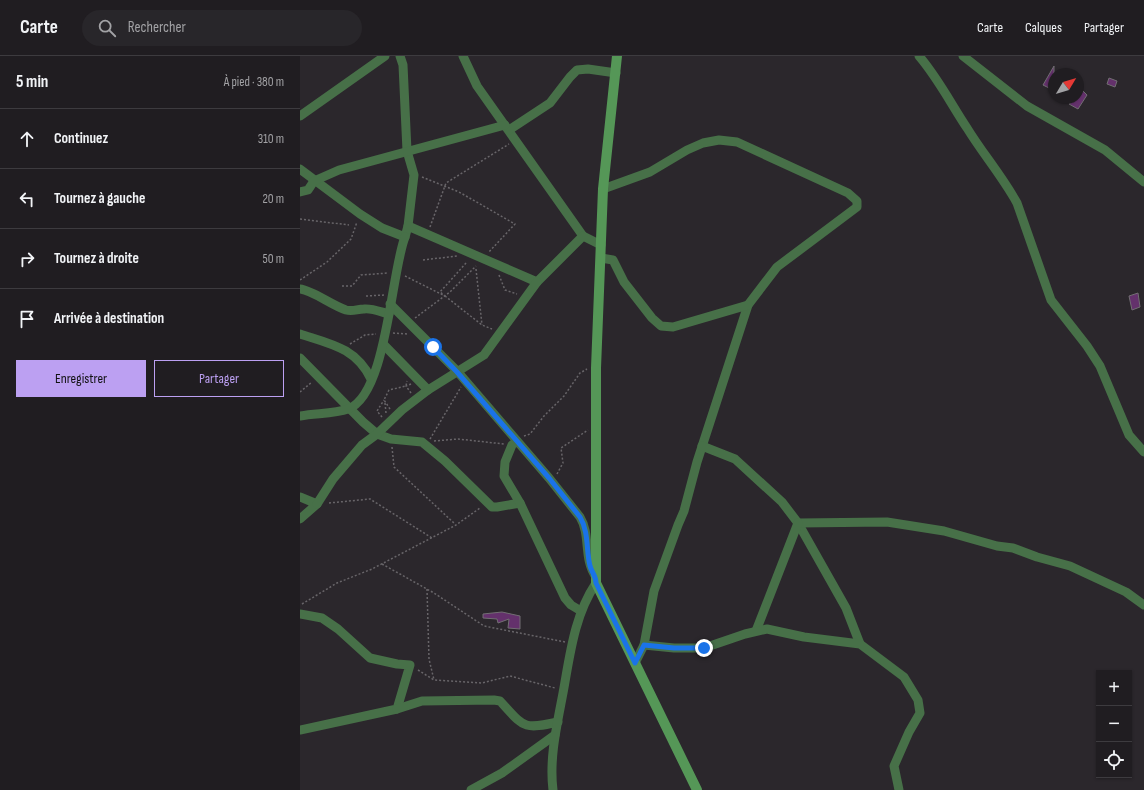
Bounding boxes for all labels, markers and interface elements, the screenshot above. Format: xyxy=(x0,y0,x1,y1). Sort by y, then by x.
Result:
search box xyxy=(82,10,362,46)
text: Carte xyxy=(20,16,58,39)
icon: search xyxy=(96,17,118,39)
text: Rechercher xyxy=(128,18,186,37)
text: Carte xyxy=(977,19,1003,36)
text: Calques xyxy=(1025,19,1062,36)
text: Partager xyxy=(1084,19,1124,36)
north arrow xyxy=(1048,68,1084,104)
text: 5 min xyxy=(16,72,48,92)
text: À pied · 380 m xyxy=(224,74,284,90)
icon: ahead xyxy=(16,128,38,150)
text: Continuez xyxy=(54,129,108,148)
text: 310 m xyxy=(258,131,284,147)
icon: left xyxy=(16,188,38,210)
text: Tournez à gauche xyxy=(54,189,145,208)
text: 20 m xyxy=(262,191,284,207)
icon: right xyxy=(16,248,38,270)
text: Tournez à droite xyxy=(54,249,139,268)
text: 50 m xyxy=(263,251,284,267)
icon: arrive xyxy=(16,308,38,330)
text: Arrivée à destination xyxy=(54,309,164,328)
route start xyxy=(424,338,442,356)
button: Enregistrer xyxy=(16,360,146,397)
button: Partager xyxy=(154,360,284,397)
route end xyxy=(695,639,713,657)
map controls xyxy=(1096,670,1132,778)
button: + xyxy=(1096,670,1132,706)
button: − xyxy=(1096,706,1132,742)
button: locate xyxy=(1096,742,1132,778)

